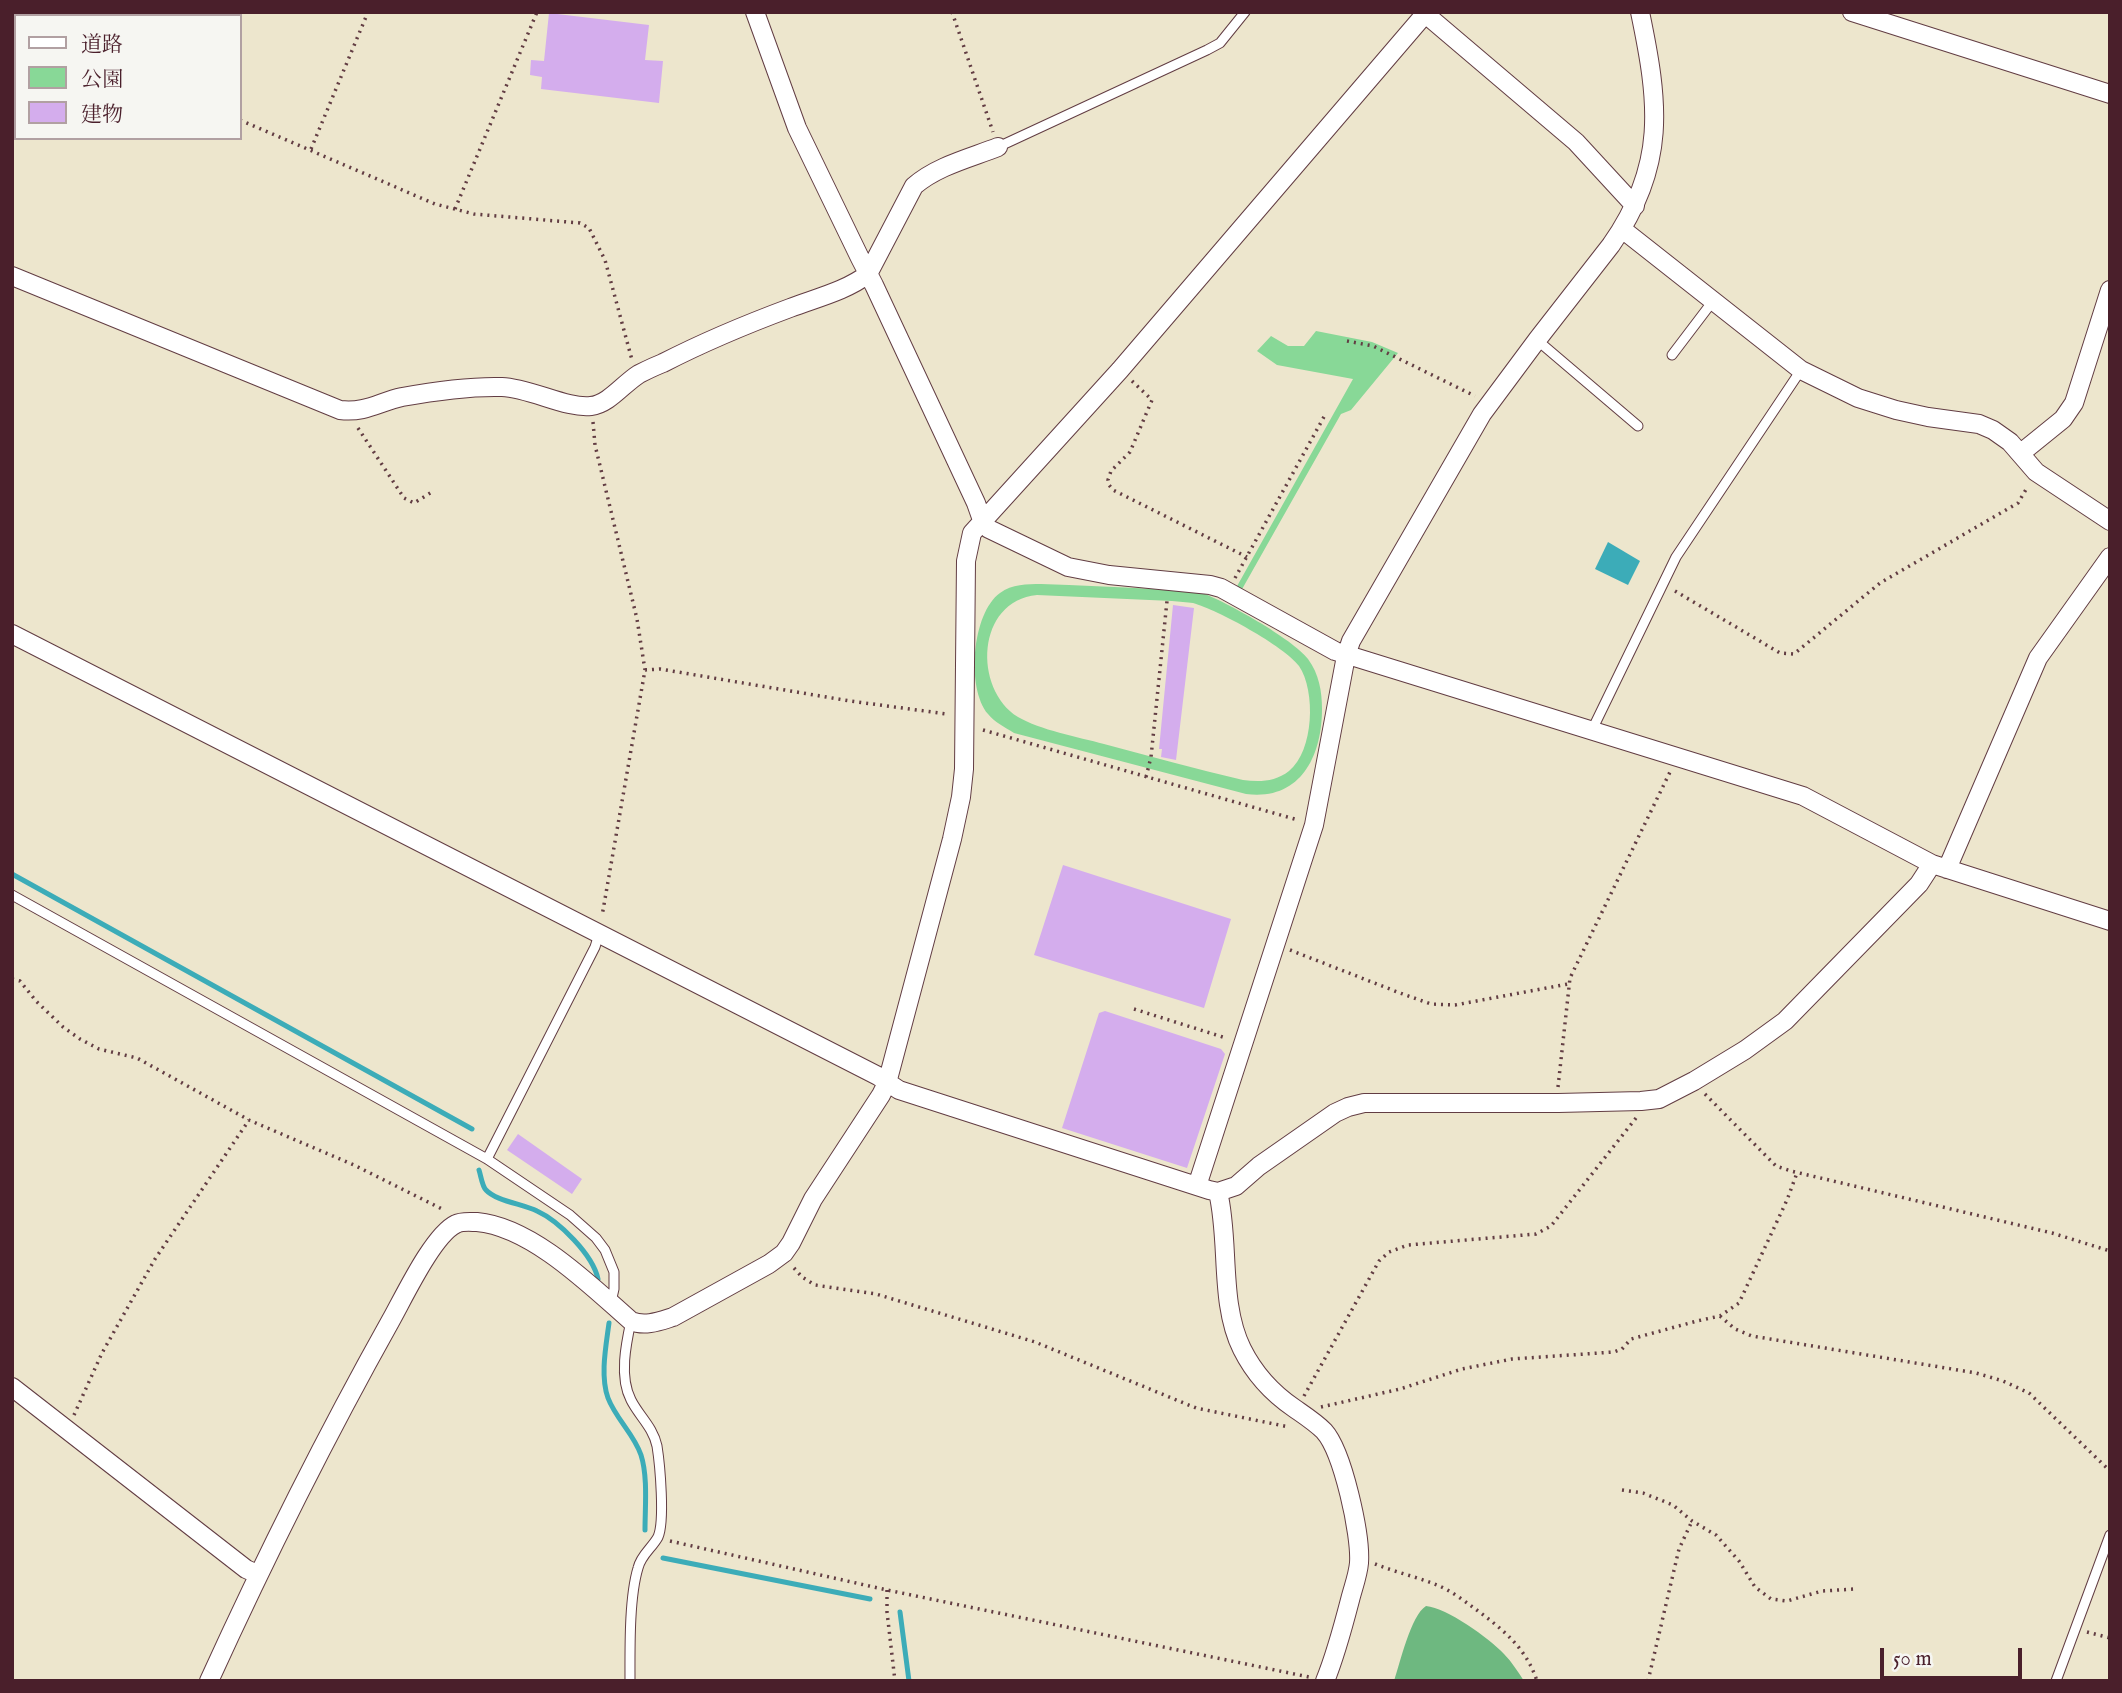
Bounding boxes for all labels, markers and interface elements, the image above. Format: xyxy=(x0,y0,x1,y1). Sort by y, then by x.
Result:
legend xyxy=(14,14,242,140)
text: 道路 xyxy=(81,32,123,59)
text: 公園 xyxy=(81,67,123,94)
text: 建物 xyxy=(81,102,123,129)
scale bar xyxy=(1884,1634,2026,1678)
text: 50 m xyxy=(1893,1646,1932,1673)

